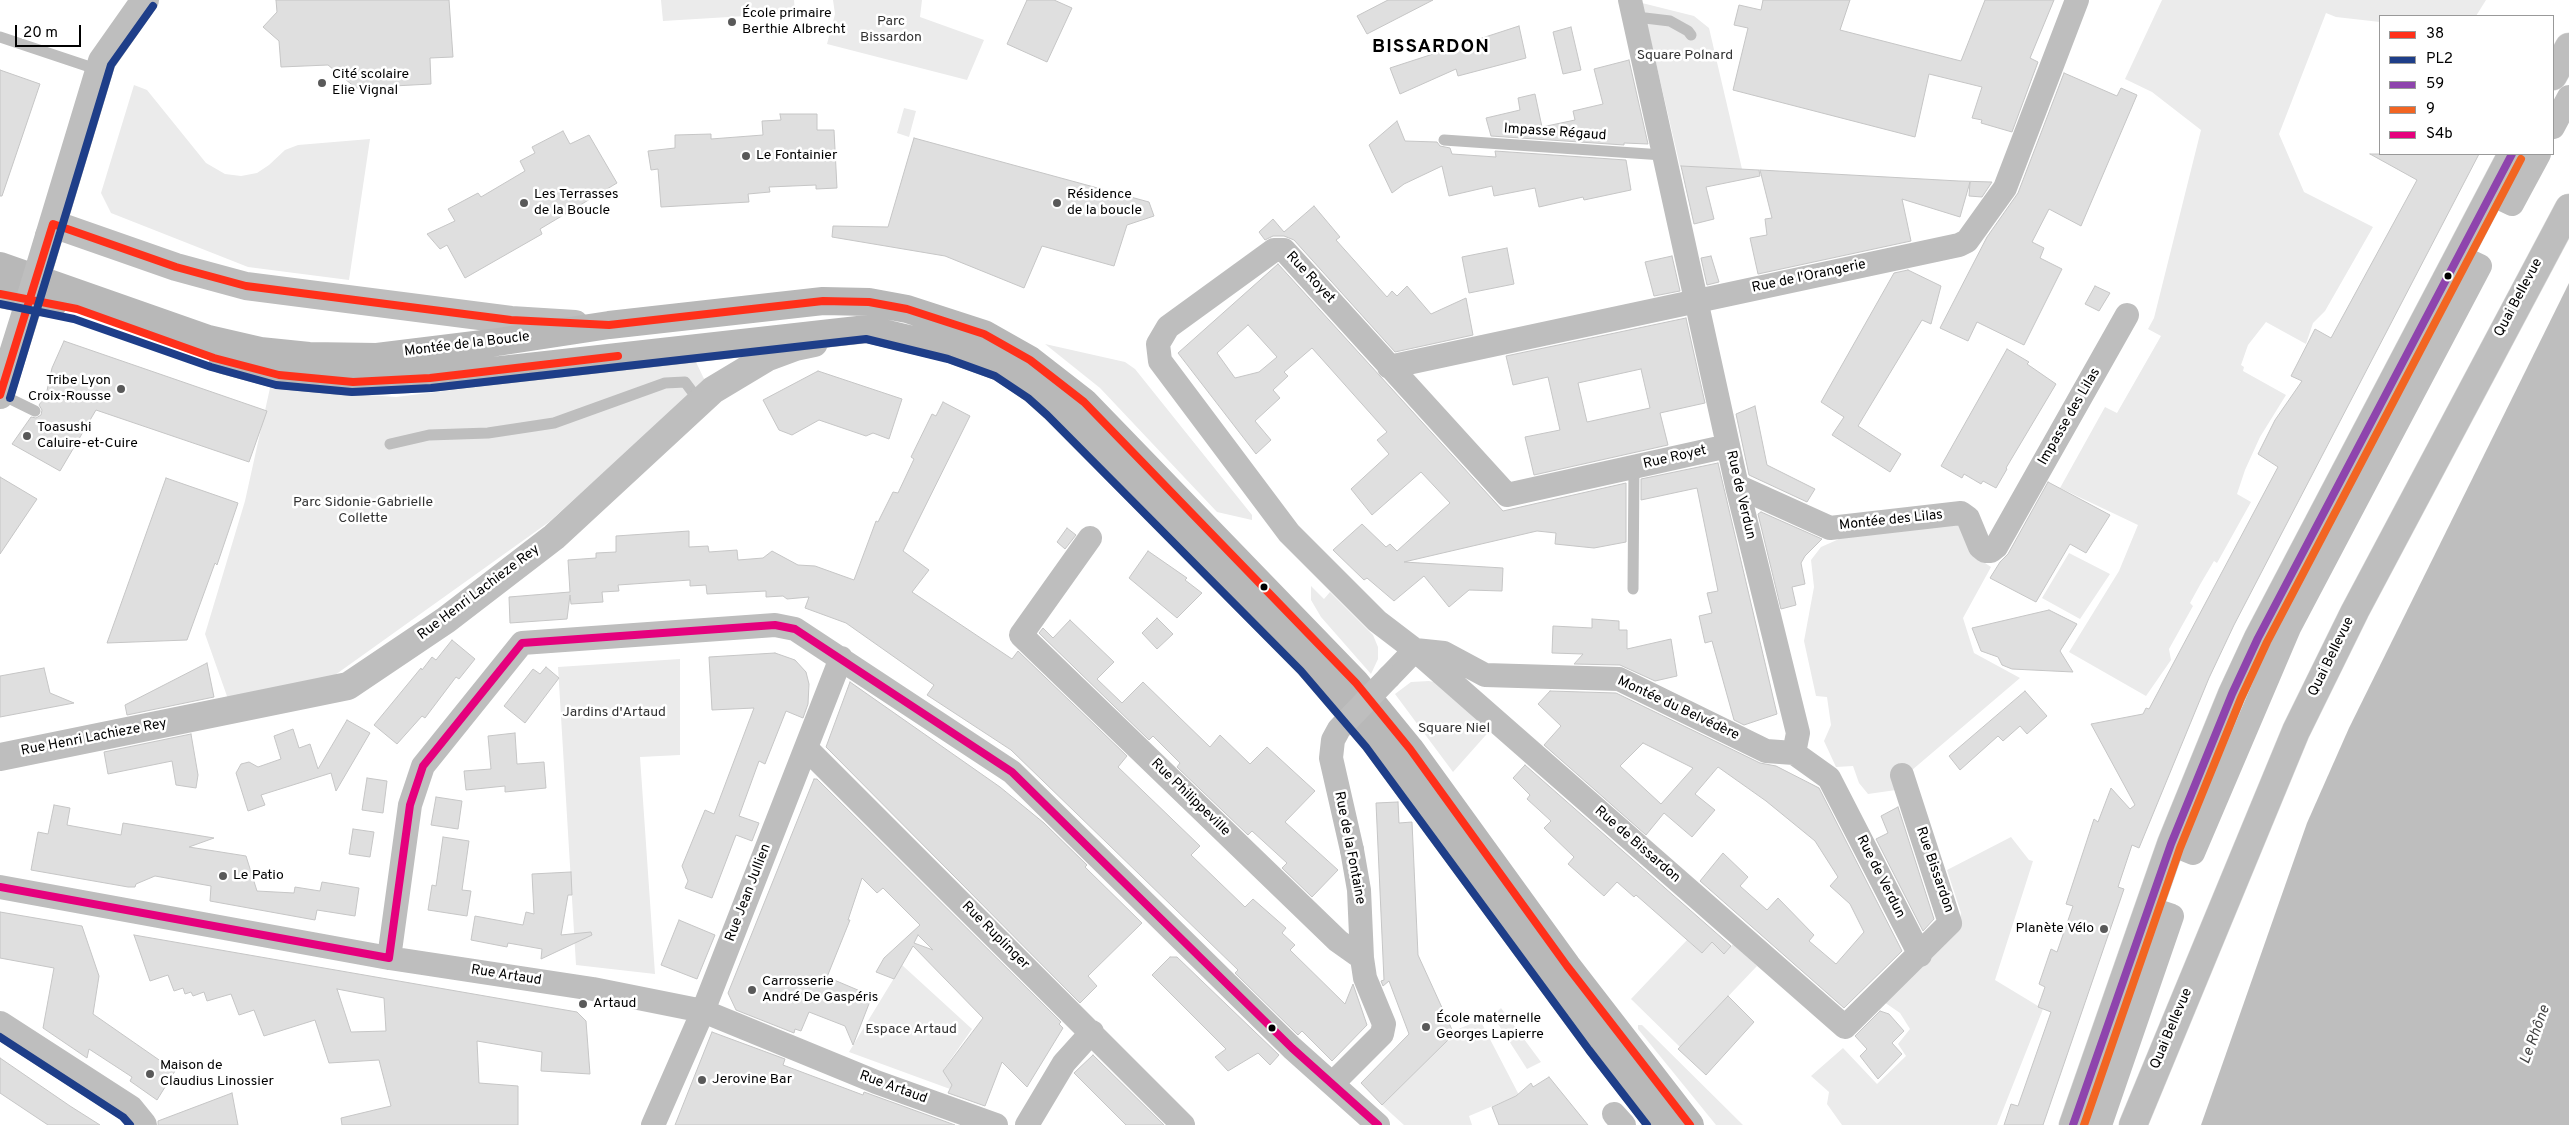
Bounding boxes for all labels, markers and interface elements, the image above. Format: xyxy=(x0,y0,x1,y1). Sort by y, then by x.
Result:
place label: École primaire Berthie Albrecht xyxy=(742,6,846,38)
park label: Parc Bissardon xyxy=(860,14,922,46)
scale bar xyxy=(18,15,84,47)
legend xyxy=(2379,15,2554,155)
marker: École primaire Berthie Albrecht xyxy=(726,16,738,28)
text: 20 m xyxy=(23,24,58,43)
text: 38 xyxy=(2426,25,2444,44)
district label: BISSARDON xyxy=(1371,37,1491,59)
park label: Square Polnard xyxy=(1637,48,1733,64)
text: PL2 xyxy=(2426,50,2453,69)
place label: Cité scolaire Elie Vignal xyxy=(332,67,409,100)
text: 59 xyxy=(2426,75,2444,94)
marker: Cité scolaire Elie Vignal xyxy=(316,77,328,89)
text: 9 xyxy=(2426,100,2435,119)
street label: Impasse Régaud xyxy=(1503,121,1607,145)
text: S4b xyxy=(2426,125,2453,144)
place label: Le Fontainier xyxy=(756,148,837,164)
marker: Le Fontainier xyxy=(740,150,752,162)
place label: Les Terrasses de la Boucle xyxy=(534,187,619,220)
place label: Résidence de la boucle xyxy=(1067,187,1142,220)
marker: Les Terrasses de la Boucle xyxy=(518,197,530,209)
marker: Résidence de la boucle xyxy=(1051,197,1063,209)
street label: Rue Royet xyxy=(1282,249,1338,307)
street label: Quai Bellevue xyxy=(2491,256,2547,340)
street label: Rue de l'Orangerie xyxy=(1750,257,1868,297)
unlabelled marker xyxy=(2443,271,2453,281)
street label: Montée de la Boucle xyxy=(403,329,531,361)
street label: Impasse des Lilas xyxy=(2035,365,2105,469)
place label: Tribe Lyon Croix-Rousse xyxy=(28,373,111,406)
marker: Tribe Lyon Croix-Rousse xyxy=(115,383,127,395)
place label: Toasushi Caluire-et-Cuire xyxy=(37,420,138,452)
marker: Toasushi Caluire-et-Cuire xyxy=(21,430,33,442)
street label: Rue Royet xyxy=(1642,443,1708,473)
street label: Rue de Verdun xyxy=(1722,449,1758,541)
park label: Parc Sidonie-Gabrielle Collette xyxy=(293,495,433,528)
street label: Montée des Lilas xyxy=(1838,507,1944,535)
street label: Rue Henri Lachieze Rey xyxy=(415,542,543,644)
unlabelled marker xyxy=(1259,582,1269,592)
street label: Quai Bellevue xyxy=(2306,615,2358,699)
street label: Montée du Belvédère xyxy=(1614,673,1742,745)
park label: Jardins d'Artaud xyxy=(562,705,666,721)
street label: Rue Henri Lachieze Rey xyxy=(20,716,168,760)
park label: Square Niel xyxy=(1418,721,1490,737)
street label: Rue Philippeville xyxy=(1147,756,1233,840)
street label: Rue de la Fontaine xyxy=(1330,790,1368,906)
street label: Rue de Bissardon xyxy=(1591,803,1683,887)
street label: Rue Bissardon xyxy=(1911,825,1957,915)
street label: Rue de Verdun xyxy=(1852,833,1908,921)
street label: Rue Jean Jullien xyxy=(723,842,775,944)
place label: Le Patio xyxy=(233,868,284,884)
marker: Le Patio xyxy=(217,870,229,882)
street label: Rue Ruplinger xyxy=(958,899,1032,973)
place label: Planète Vélo xyxy=(2015,921,2094,937)
marker: Planète Vélo xyxy=(2098,923,2110,935)
street label: Rue Artaud xyxy=(470,962,542,990)
place label: Carrosserie André De Gaspéris xyxy=(762,974,878,1006)
marker: Carrosserie André De Gaspéris xyxy=(746,984,758,996)
street label: Quai Bellevue xyxy=(2147,986,2197,1072)
place label: Artaud xyxy=(593,996,636,1012)
marker: Artaud xyxy=(577,998,589,1010)
water label: Le Rhône xyxy=(2517,1003,2555,1067)
place label: École maternelle Georges Lapierre xyxy=(1436,1011,1544,1044)
marker: École maternelle Georges Lapierre xyxy=(1420,1021,1432,1033)
park label: Espace Artaud xyxy=(865,1022,957,1038)
unlabelled marker xyxy=(1267,1023,1277,1033)
place label: Maison de Claudius Linossier xyxy=(160,1058,274,1090)
marker: Maison de Claudius Linossier xyxy=(144,1068,156,1080)
street label: Rue Artaud xyxy=(857,1068,929,1108)
place label: Jerovine Bar xyxy=(712,1072,792,1088)
marker: Jerovine Bar xyxy=(696,1074,708,1086)

